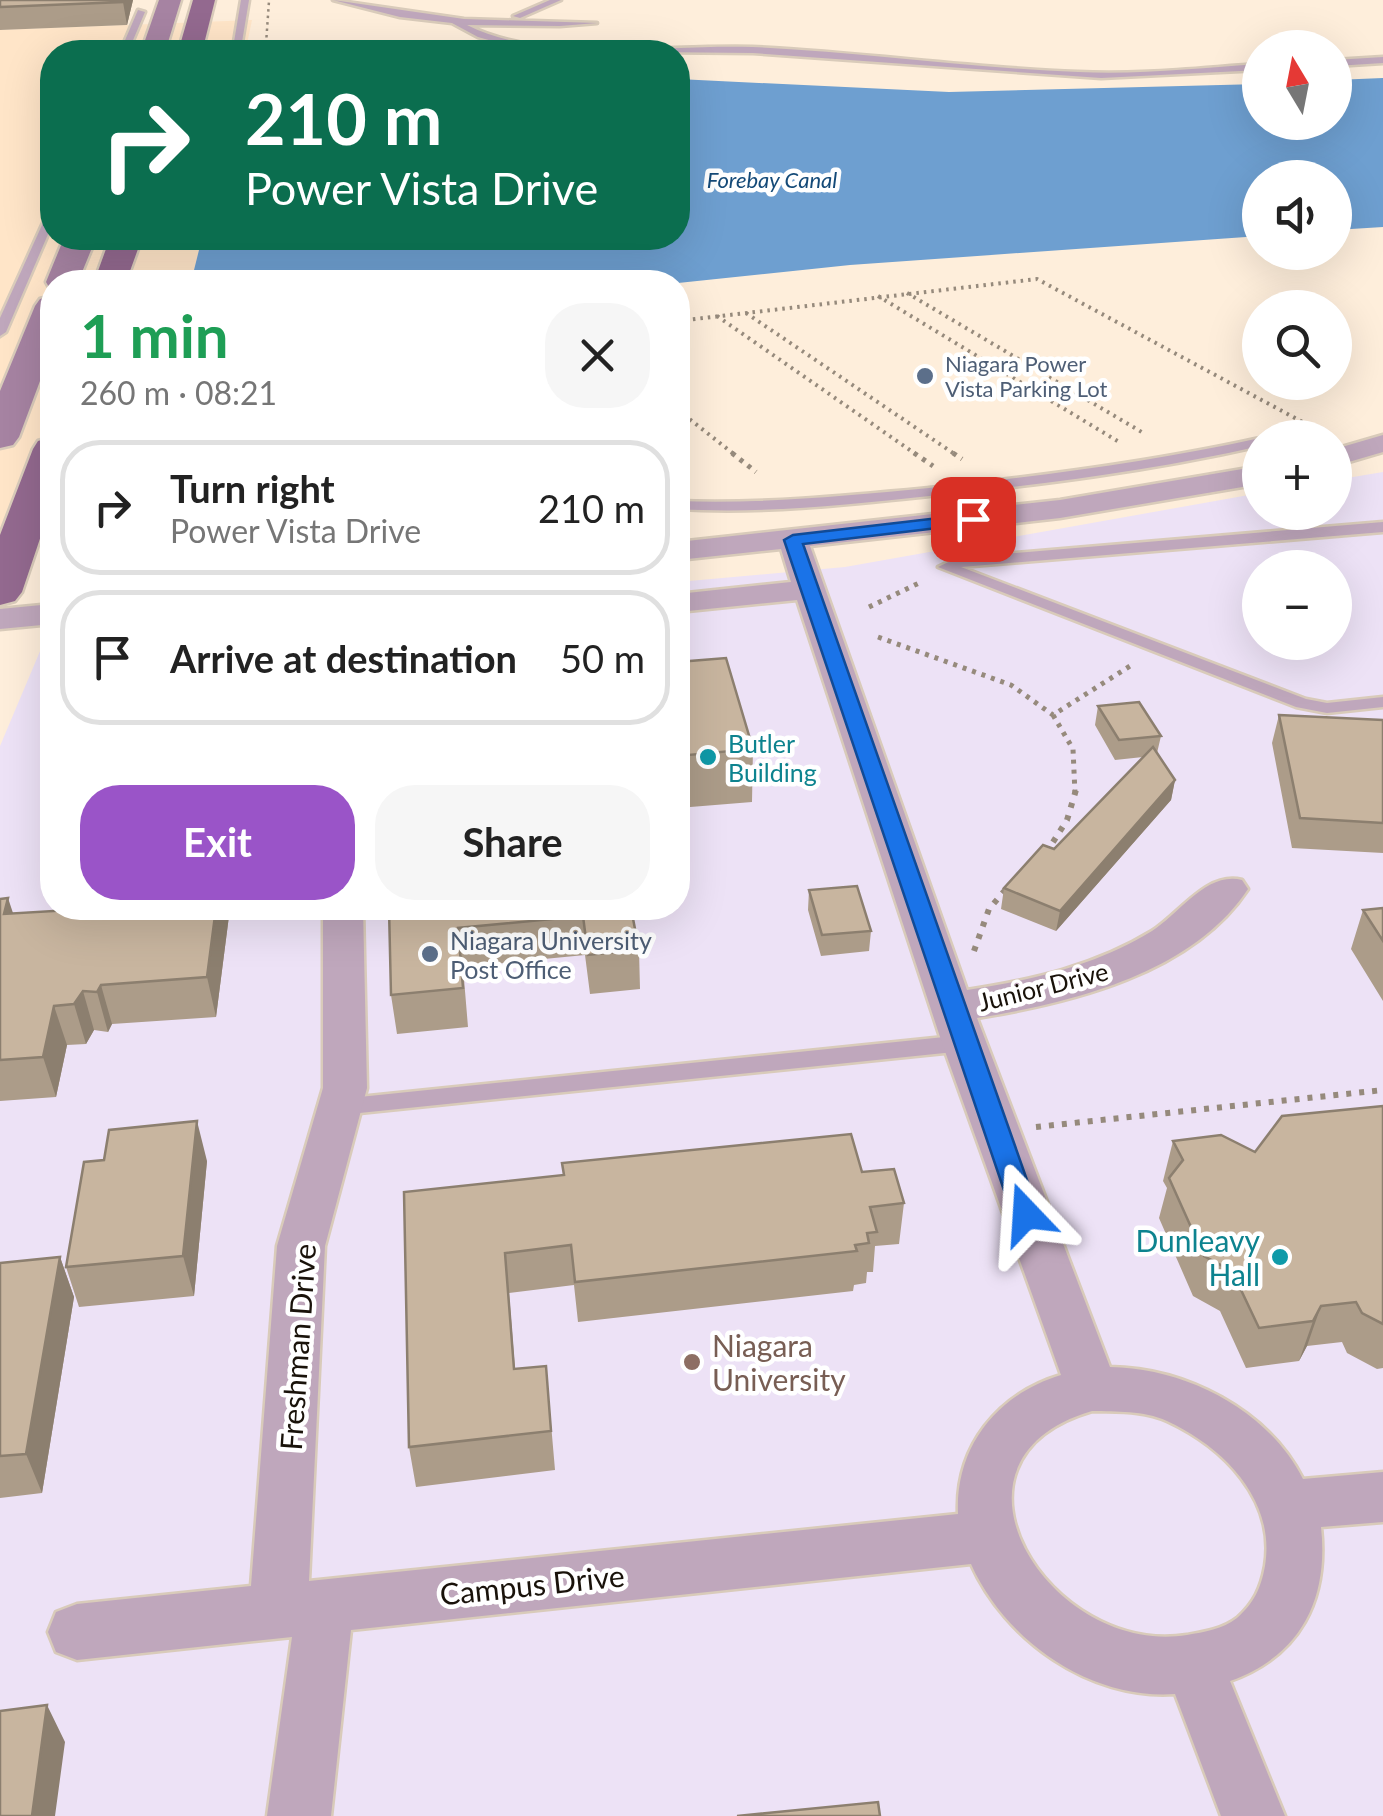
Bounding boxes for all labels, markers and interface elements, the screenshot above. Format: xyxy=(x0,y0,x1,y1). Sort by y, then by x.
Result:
north arrow xyxy=(1242,30,1352,140)
map controls xyxy=(1242,30,1352,660)
text: 210 m xyxy=(245,76,442,160)
icon: right xyxy=(80,80,210,210)
button: sound xyxy=(1242,160,1352,270)
text: Power Vista Drive xyxy=(245,161,598,215)
water label: Forebay Canal xyxy=(707,166,837,193)
button: search xyxy=(1242,290,1352,400)
text: 1 min xyxy=(80,299,229,371)
button: close xyxy=(545,303,650,408)
place label: Niagara Power Vista Parking Lot xyxy=(945,350,1108,402)
marker: Niagara Power Vista Parking Lot xyxy=(914,365,936,387)
text: 260 m · 08:21 xyxy=(80,373,277,412)
button: + xyxy=(1242,420,1352,530)
text: Turn right xyxy=(170,465,335,511)
pin xyxy=(931,477,1016,562)
icon: right xyxy=(85,480,140,535)
text: 210 m xyxy=(538,485,645,531)
icon: arrive xyxy=(946,492,1001,547)
text: Power Vista Drive xyxy=(170,511,421,550)
button: − xyxy=(1242,550,1352,660)
icon: arrive xyxy=(85,630,140,685)
text: Arrive at destination xyxy=(170,635,517,681)
text: 50 m xyxy=(560,635,645,681)
place label: Butler Building xyxy=(728,728,817,787)
marker: Butler Building xyxy=(697,746,719,768)
button: Exit xyxy=(80,785,355,900)
button: Share xyxy=(375,785,650,900)
place label: Niagara University Post Office xyxy=(450,925,652,984)
marker: Niagara University Post Office xyxy=(419,943,441,965)
street label: Junior Drive xyxy=(975,955,1111,1017)
position arrow xyxy=(974,1162,1078,1266)
place label: Dunleavy Hall xyxy=(1135,1222,1261,1292)
street label: Freshman Drive xyxy=(272,1242,322,1452)
marker: Dunleavy Hall xyxy=(1269,1246,1291,1268)
place label: Niagara University xyxy=(712,1327,846,1397)
marker: Niagara University xyxy=(681,1351,703,1373)
street label: Campus Drive xyxy=(438,1556,626,1612)

